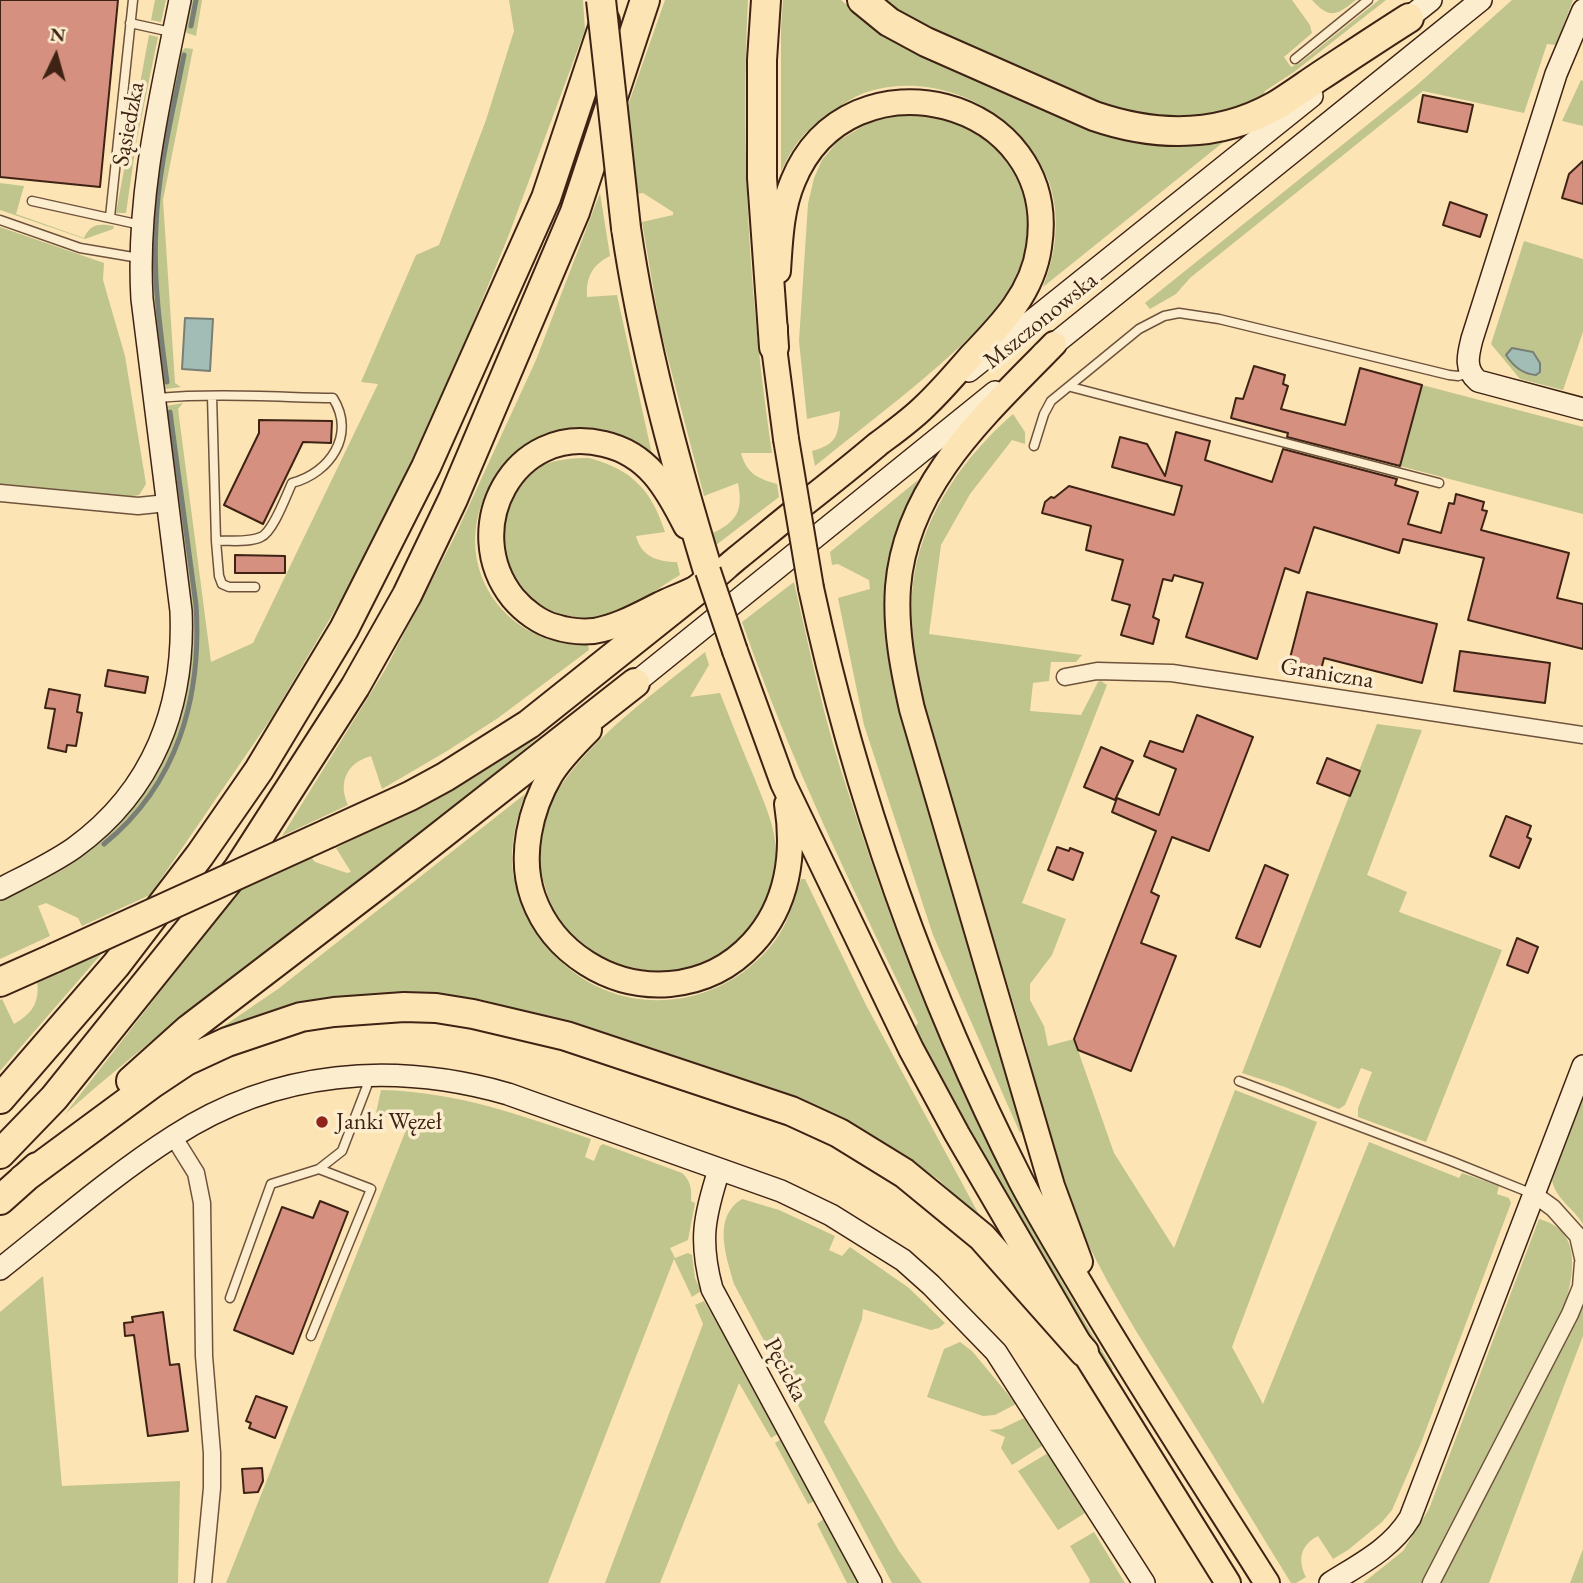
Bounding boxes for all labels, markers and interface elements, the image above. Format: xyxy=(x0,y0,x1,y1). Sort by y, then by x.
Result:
north arrow xyxy=(21,21,91,91)
text: N xyxy=(49,21,67,48)
street label: Sąsiedzka xyxy=(107,79,151,169)
street label: Mszczonowska xyxy=(978,266,1104,376)
street label: Graniczna xyxy=(1278,652,1376,696)
place label: Janki Węzeł xyxy=(336,1108,442,1136)
marker: Janki Węzeł xyxy=(314,1114,330,1130)
street label: Pęcicka xyxy=(757,1334,813,1406)

